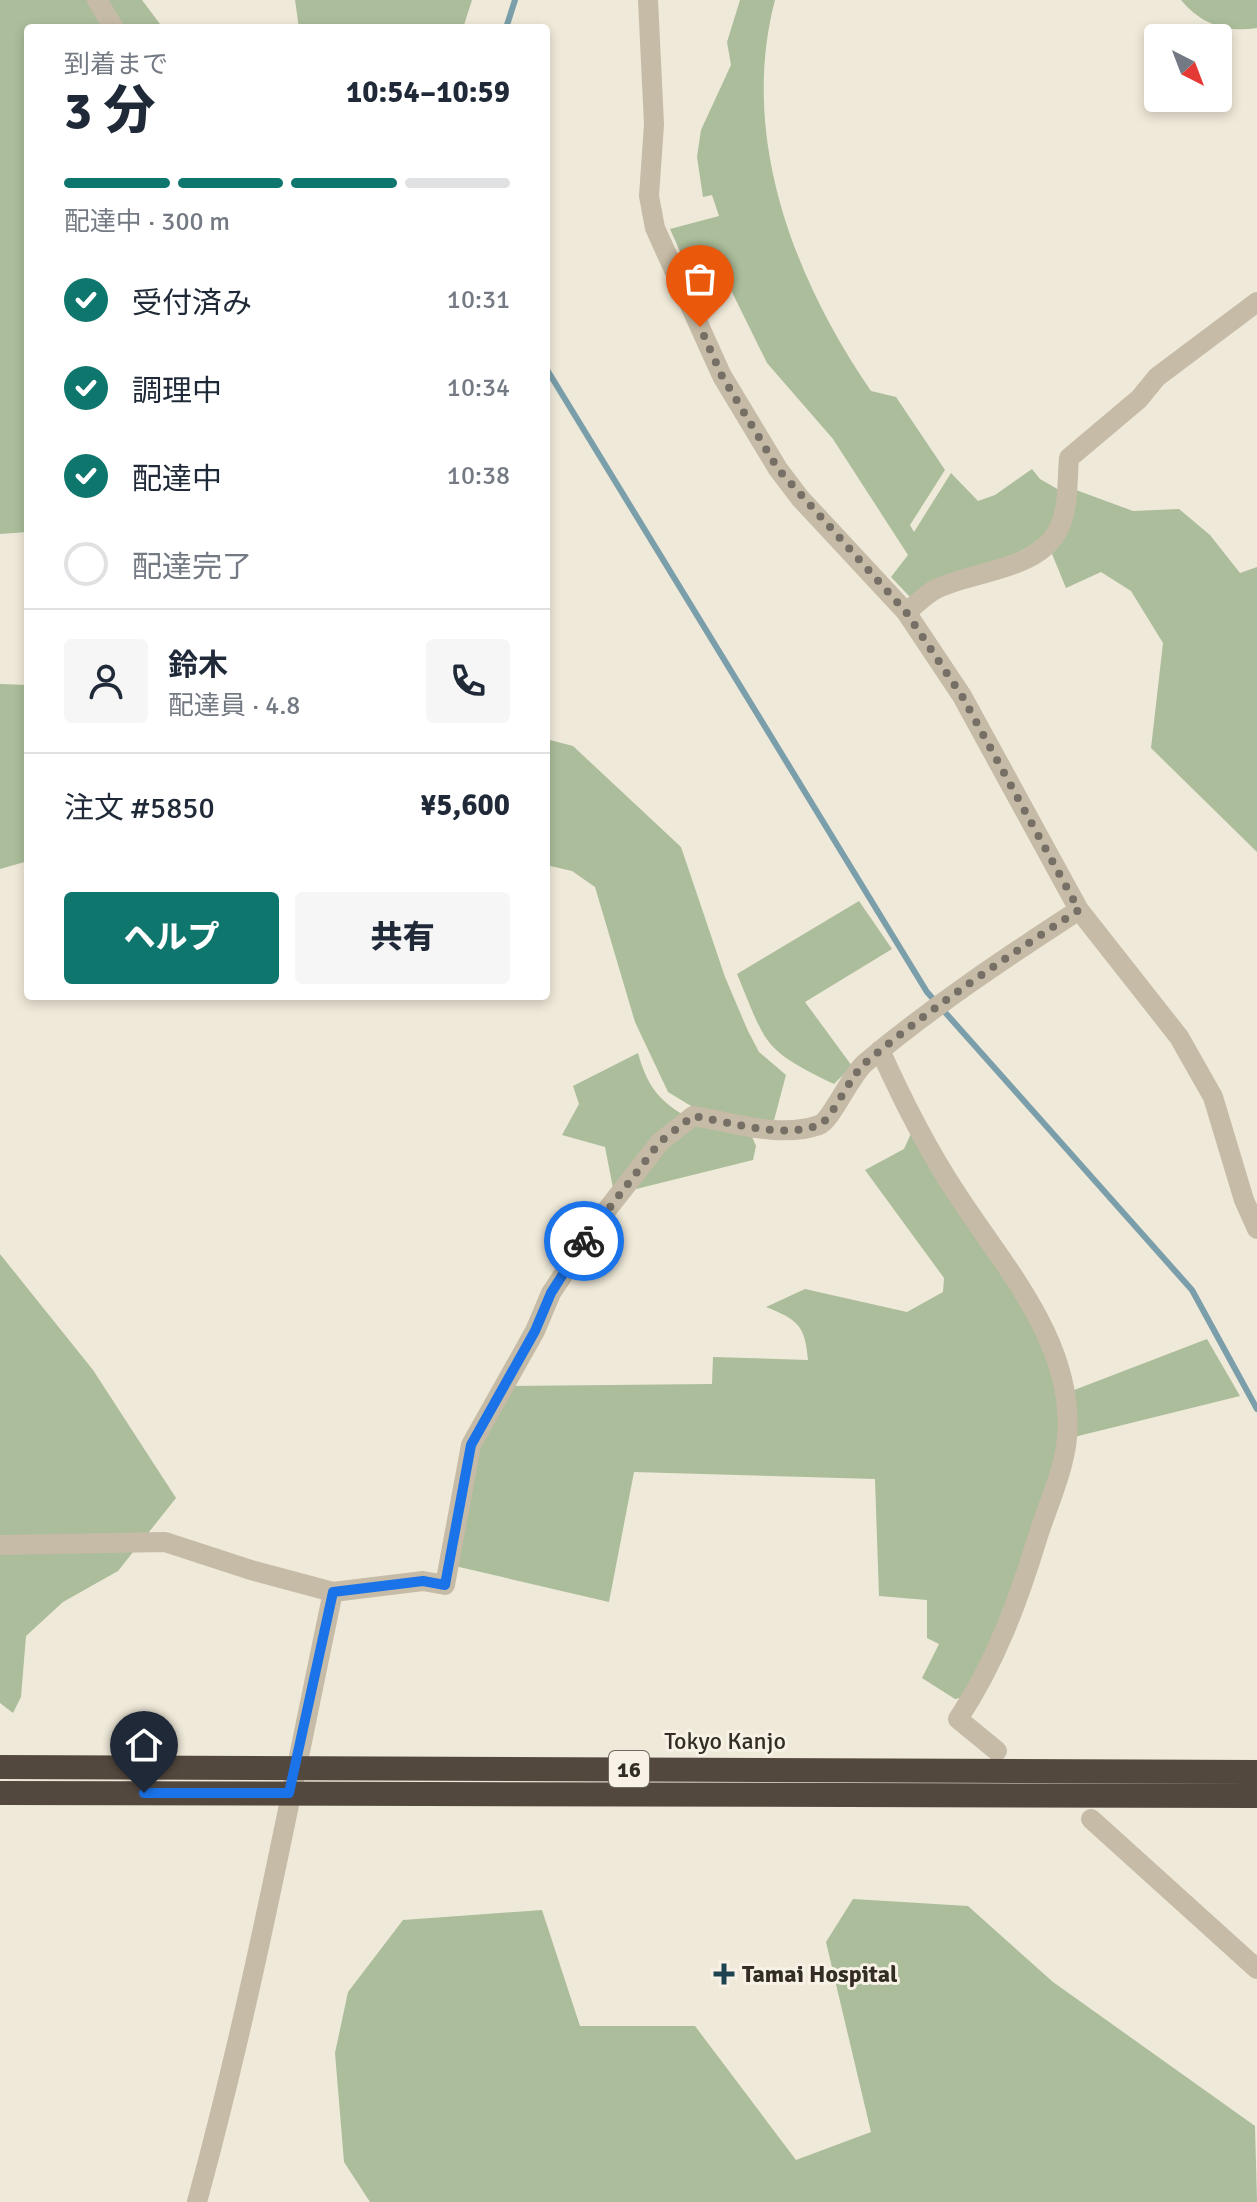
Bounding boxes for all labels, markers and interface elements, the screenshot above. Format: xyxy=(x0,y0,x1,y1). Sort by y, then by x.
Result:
north arrow xyxy=(1144,24,1232,112)
map controls xyxy=(1144,24,1232,112)
text: 到着まで xyxy=(64,49,168,81)
text: 10:54–10:59 xyxy=(346,74,510,111)
text: 3 分 xyxy=(64,79,156,143)
text: 配達中 · 300 m xyxy=(64,206,230,238)
pin xyxy=(666,245,734,327)
icon: bag xyxy=(678,257,722,301)
icon: check xyxy=(64,278,108,322)
text: 10:31 xyxy=(447,284,510,316)
text: 受付済み xyxy=(132,285,252,322)
icon: check xyxy=(64,366,108,410)
text: 10:34 xyxy=(447,372,510,404)
text: 調理中 xyxy=(132,373,222,410)
icon: check xyxy=(64,454,108,498)
text: 10:38 xyxy=(447,460,510,492)
text: 配達中 xyxy=(132,461,222,498)
text: 配達完了 xyxy=(132,549,252,586)
button: person xyxy=(64,639,148,723)
button: phone xyxy=(426,639,510,723)
text: 鈴木 xyxy=(168,647,228,684)
text: 配達員 · 4.8 xyxy=(168,690,300,722)
text: ¥5,600 xyxy=(420,787,510,824)
text: 注文 #5850 xyxy=(64,790,215,827)
button: ヘルプ xyxy=(64,892,279,984)
button: 共有 xyxy=(295,892,510,984)
courier xyxy=(544,1201,624,1281)
icon: bike xyxy=(562,1219,606,1263)
pin xyxy=(110,1711,178,1793)
icon: home xyxy=(122,1723,166,1767)
street label: Tokyo Kanjo xyxy=(664,1726,786,1756)
road number: 16 xyxy=(609,1751,649,1787)
place label: Tamai Hospital xyxy=(742,1959,898,1989)
marker: Tamai Hospital xyxy=(713,1963,735,1985)

